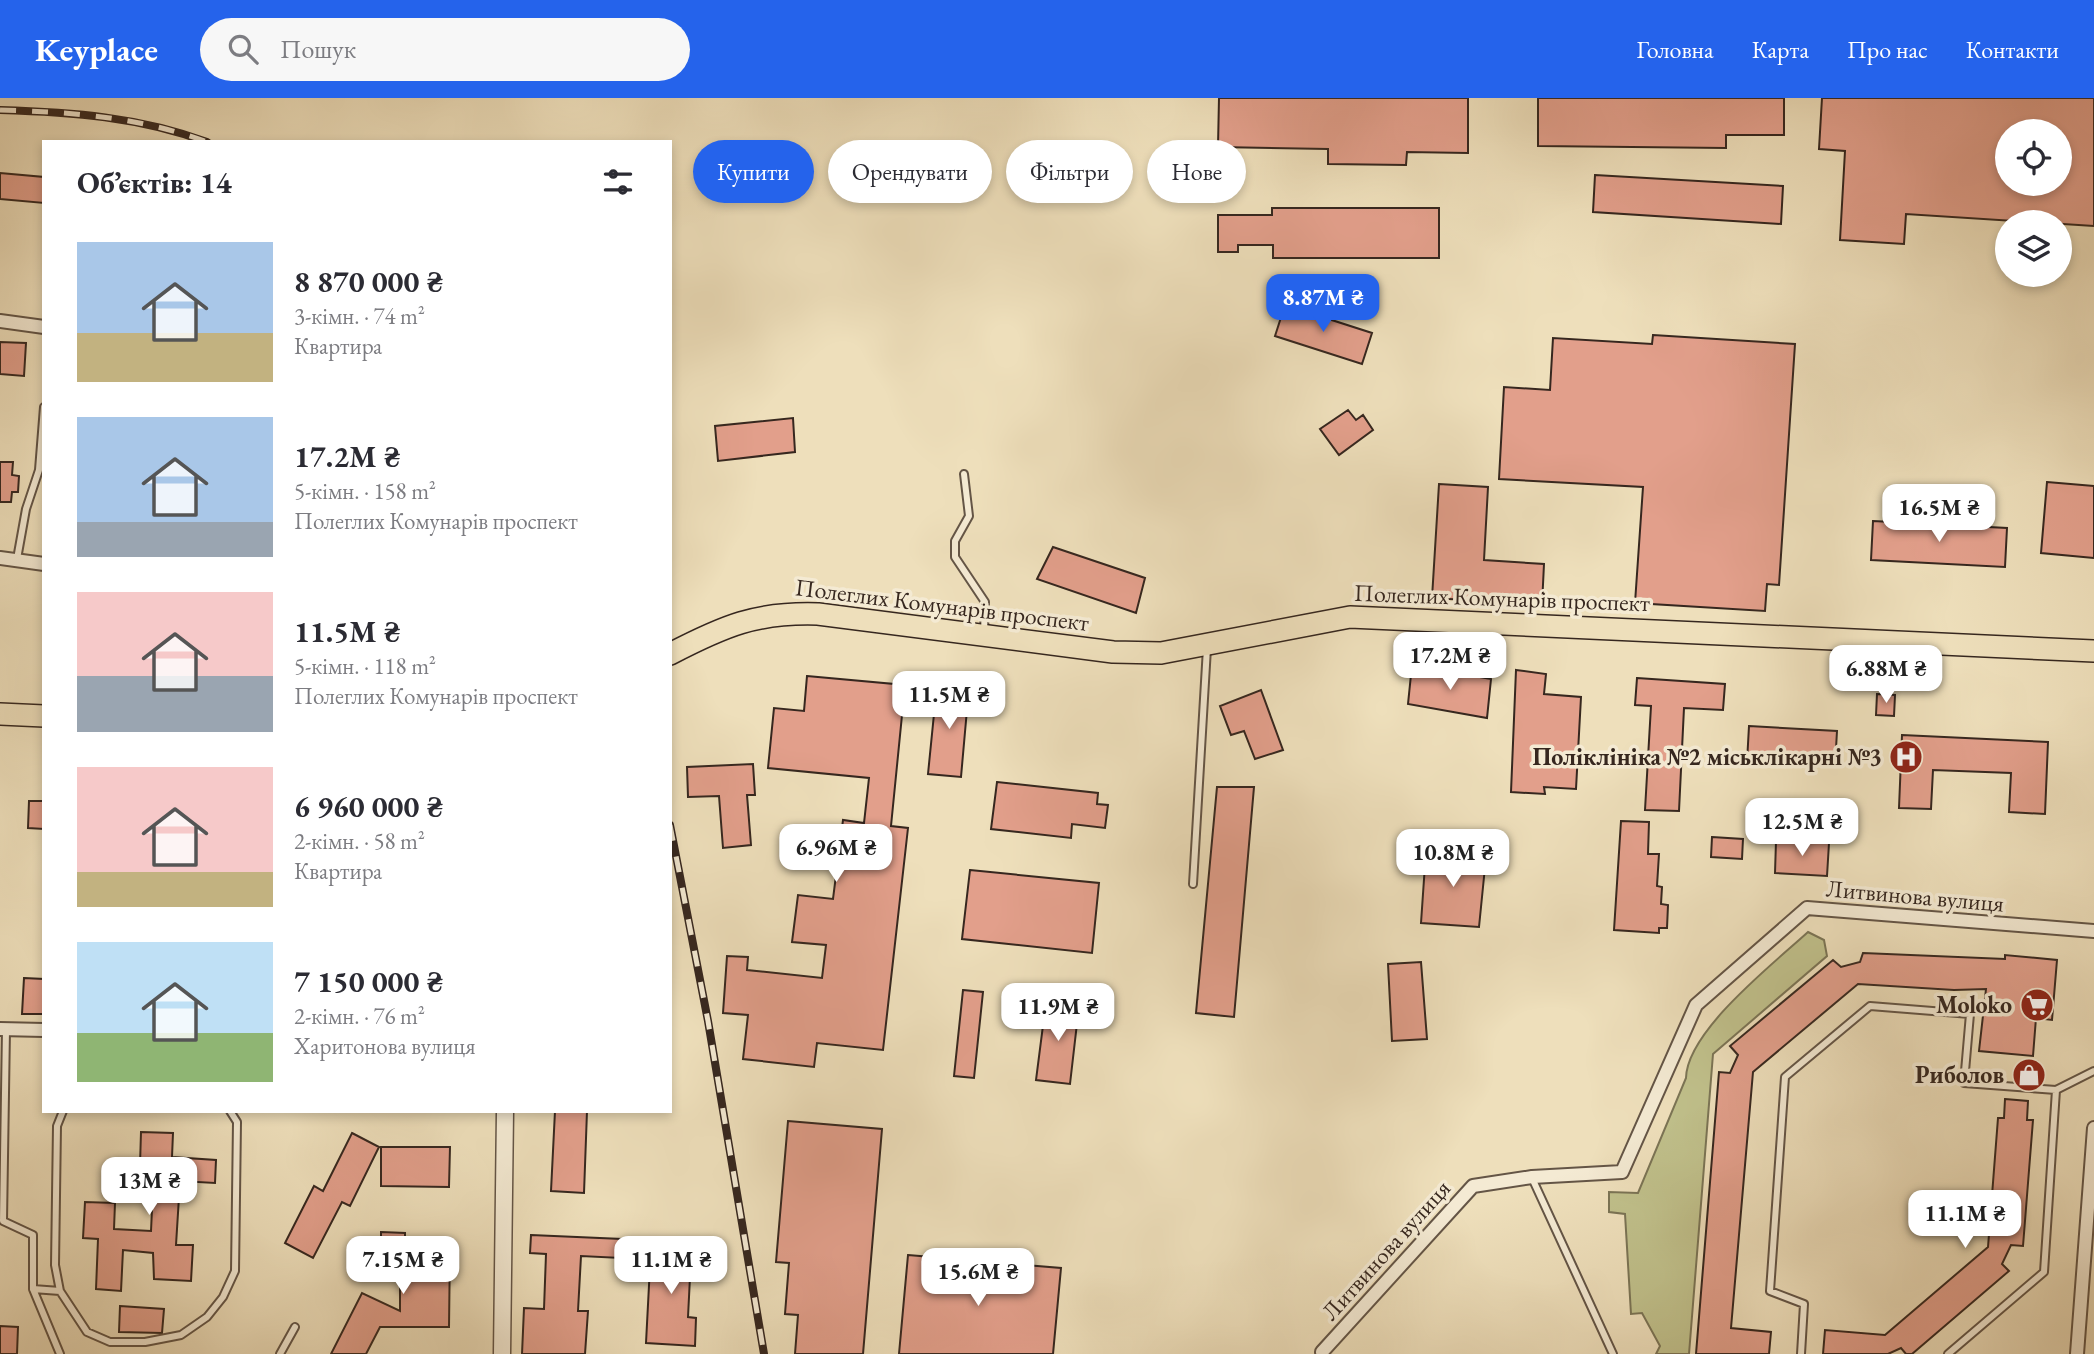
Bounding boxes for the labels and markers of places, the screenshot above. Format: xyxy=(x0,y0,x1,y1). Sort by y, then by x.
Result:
pin: 8.87M ₴ xyxy=(1258,274,1388,334)
pin: 16.5M ₴ xyxy=(1874,484,2004,544)
pin: 17.2M ₴ xyxy=(1385,632,1515,692)
pin: 6.88M ₴ xyxy=(1821,646,1951,705)
pin: 11.5M ₴ xyxy=(884,672,1014,731)
hospital icon: Поліклініка №2 міськлікарні №3 xyxy=(1887,738,1925,776)
place label: Поліклініка №2 міськлікарні №3 xyxy=(1532,741,1882,772)
pin: 12.5M ₴ xyxy=(1737,798,1867,858)
pin: 6.96M ₴ xyxy=(771,824,901,884)
pin: 10.8M ₴ xyxy=(1388,830,1518,889)
pin: 11.9M ₴ xyxy=(993,984,1123,1043)
supermarket icon: Moloko xyxy=(2018,986,2056,1024)
place label: Moloko xyxy=(1936,989,2012,1020)
shop icon: Риболов xyxy=(2010,1056,2048,1094)
place label: Риболов xyxy=(1915,1059,2004,1090)
pin: 13M ₴ xyxy=(100,1158,198,1217)
pin: 11.1M ₴ xyxy=(1900,1190,2030,1250)
pin: 7.15M ₴ xyxy=(338,1236,468,1296)
pin: 11.1M ₴ xyxy=(606,1236,736,1296)
pin: 15.6M ₴ xyxy=(913,1248,1043,1308)

